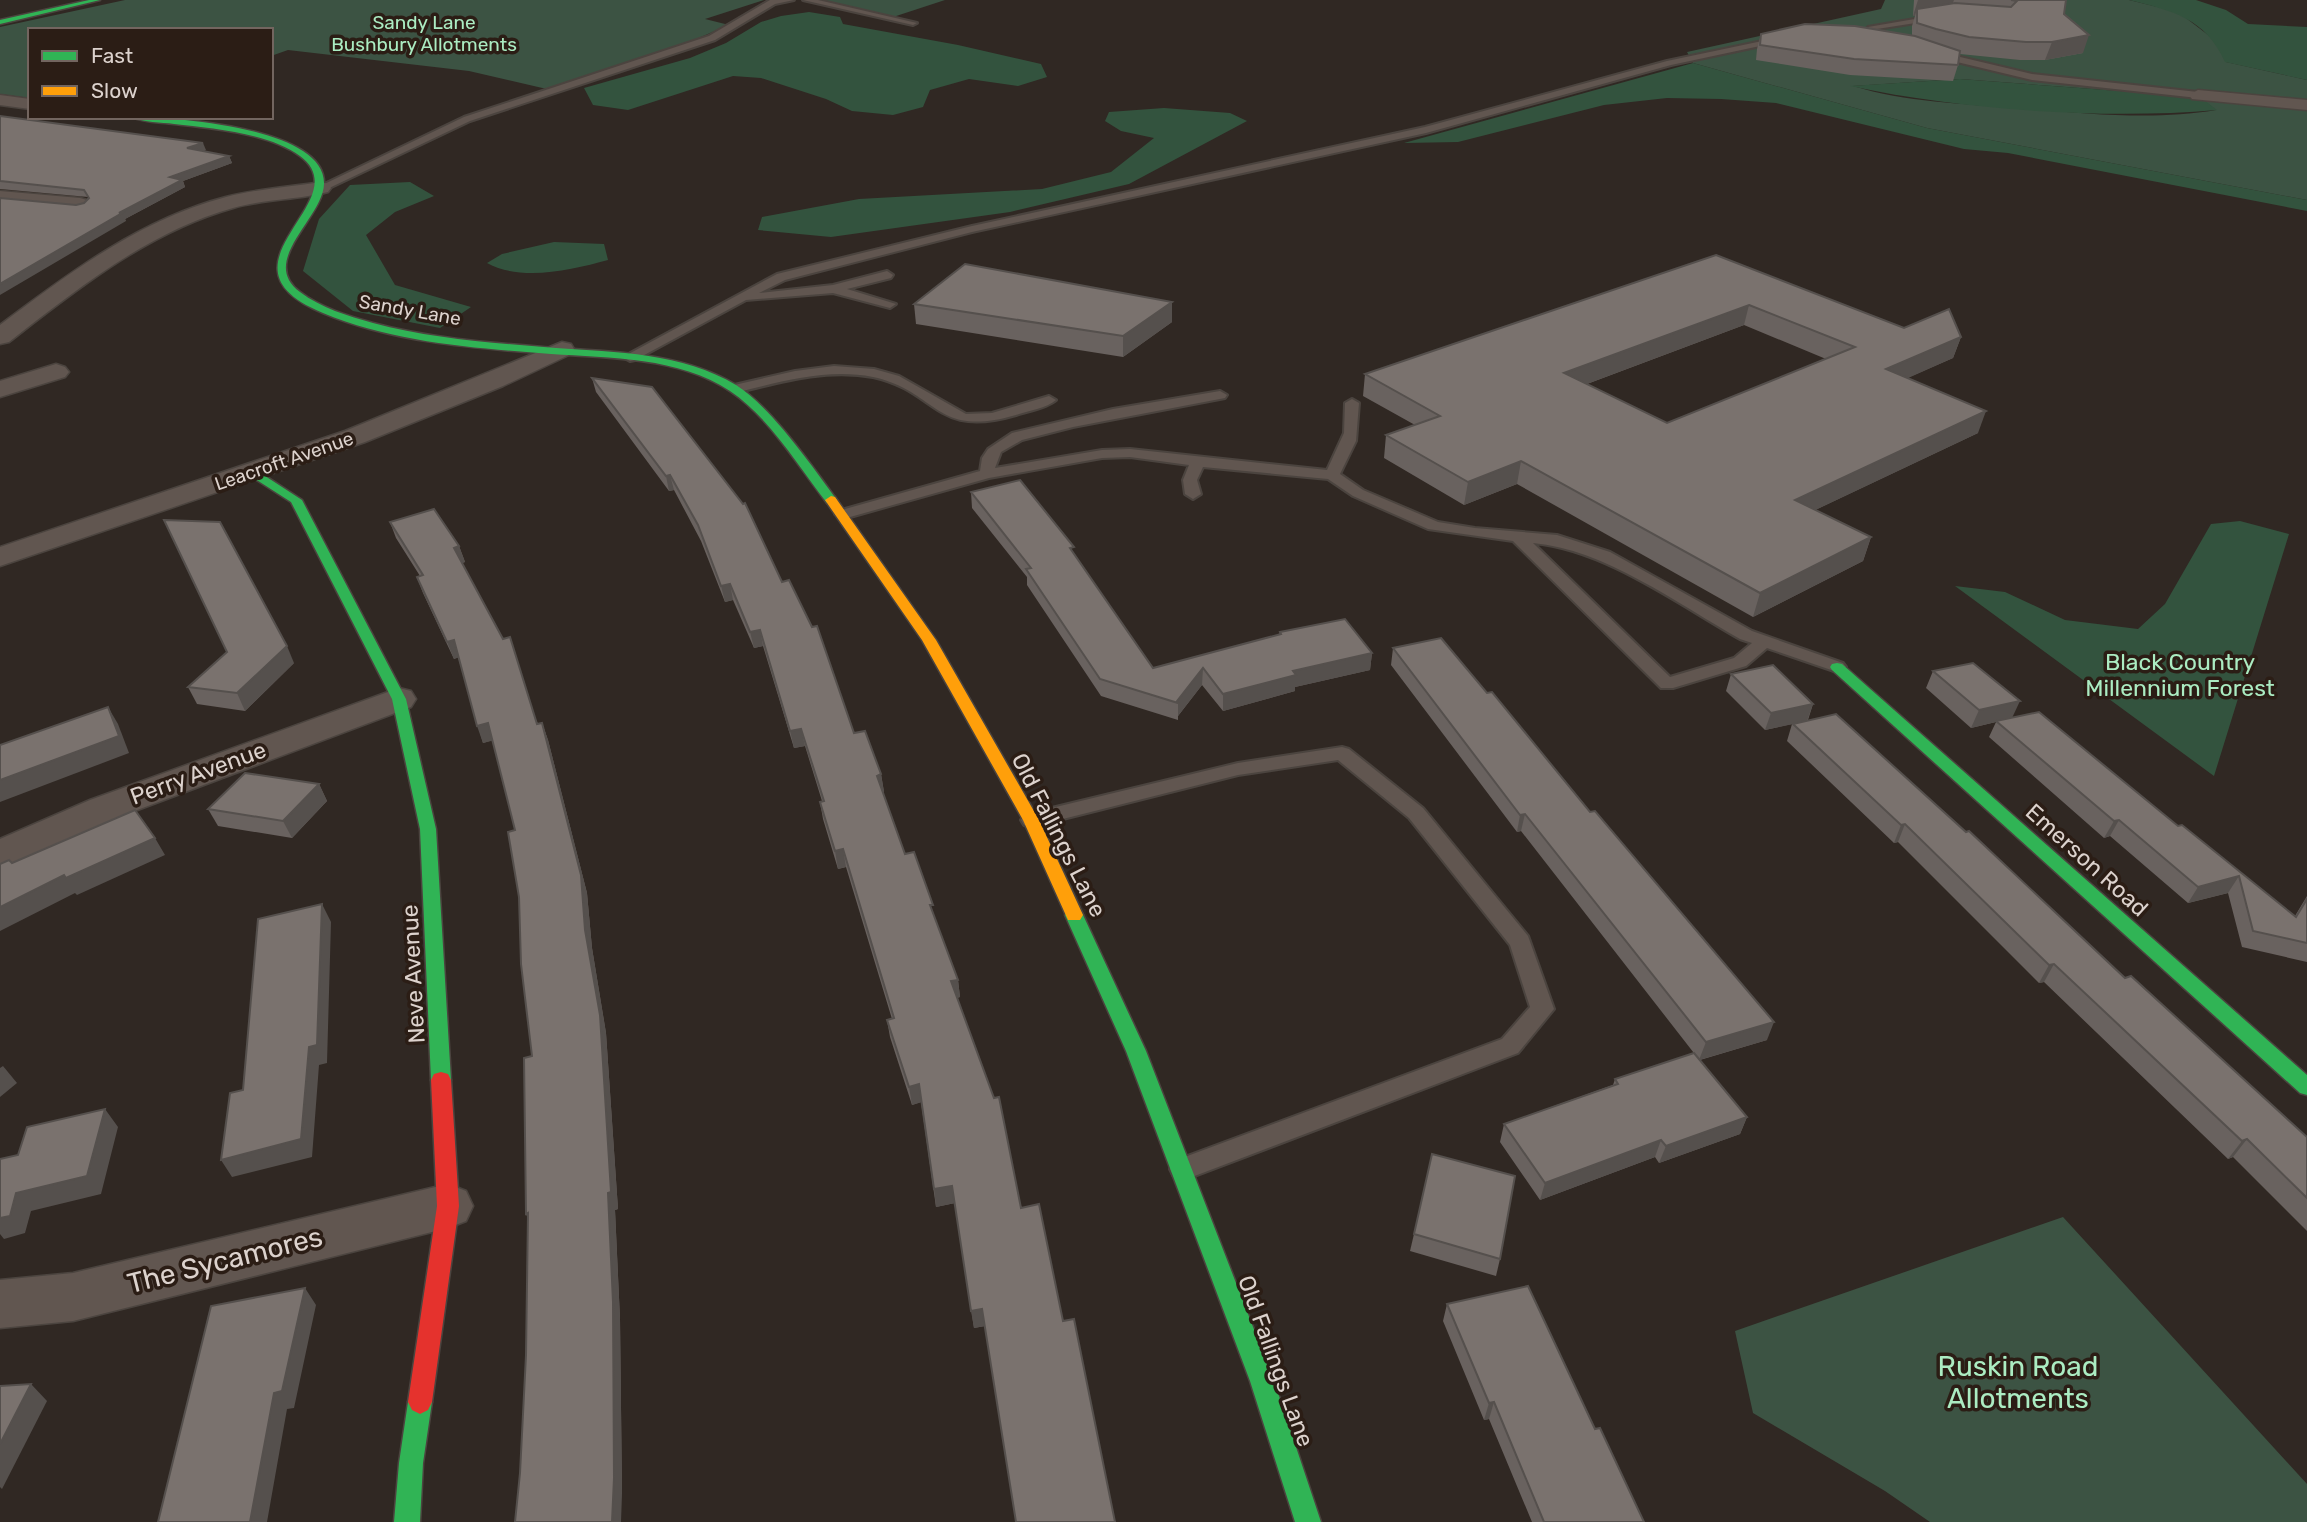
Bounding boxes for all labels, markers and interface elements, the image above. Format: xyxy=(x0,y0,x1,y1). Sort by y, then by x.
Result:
park label: Sandy Lane Bushbury Allotments xyxy=(331,11,517,56)
legend xyxy=(28,28,273,119)
text: Fast xyxy=(91,43,133,68)
text: Slow xyxy=(91,78,138,103)
street label: Sandy Lane xyxy=(357,290,463,330)
street label: Leacroft Avenue xyxy=(212,426,356,496)
park label: Black Country Millennium Forest xyxy=(2085,648,2275,702)
street label: Perry Avenue xyxy=(126,735,270,811)
street label: Old Fallings Lane xyxy=(1006,748,1112,922)
street label: Emerson Road xyxy=(2020,798,2154,922)
street label: Neve Avenue xyxy=(395,904,431,1044)
street label: The Sycamores xyxy=(124,1220,326,1300)
street label: Old Fallings Lane xyxy=(1232,1272,1320,1450)
park label: Ruskin Road Allotments xyxy=(1938,1350,2098,1415)

